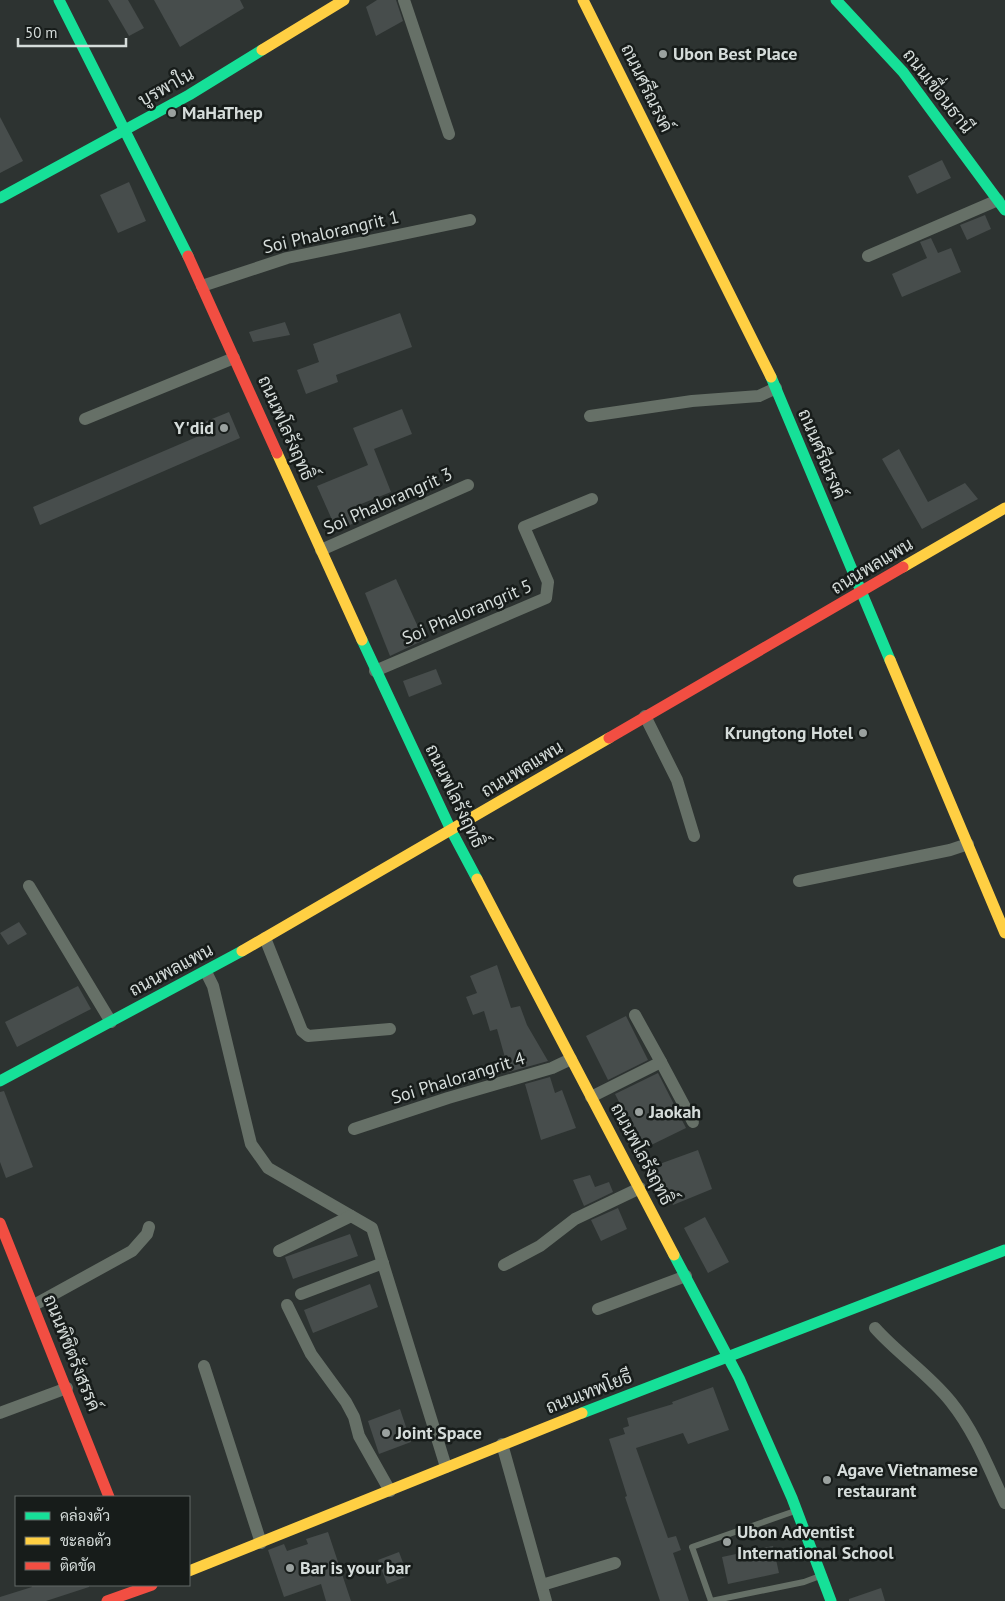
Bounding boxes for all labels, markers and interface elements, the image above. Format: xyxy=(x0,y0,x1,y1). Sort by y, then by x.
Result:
scale bar xyxy=(18,15,125,47)
text: 50 m xyxy=(25,23,58,42)
street label: ถนนศรีณรงค์ xyxy=(616,39,680,136)
street label: ถนนเขื่อนธานี xyxy=(898,41,982,138)
place label: Ubon Best Place xyxy=(673,42,797,65)
marker: Ubon Best Place xyxy=(657,48,669,60)
street label: บูรพาใน xyxy=(133,61,199,113)
place label: MaHaThep xyxy=(182,101,263,124)
marker: MaHaThep xyxy=(166,107,178,119)
street label: Soi Phalorangrit 1 xyxy=(261,205,401,258)
street label: ถนนพโลรังฤทธิ์ xyxy=(253,370,324,484)
street label: ถนนศรีณรงค์ xyxy=(793,405,853,502)
place label: Y'did xyxy=(173,416,214,439)
marker: Y'did xyxy=(218,422,230,434)
street label: Soi Phalorangrit 3 xyxy=(320,462,456,539)
street label: ถนนพลแพน xyxy=(827,532,917,599)
street label: Soi Phalorangrit 5 xyxy=(398,574,535,649)
place label: Krungtong Hotel xyxy=(725,721,854,744)
marker: Krungtong Hotel xyxy=(857,727,869,739)
street label: ถนนพลแพน xyxy=(477,735,567,802)
street label: ถนนพโลรังฤทธิ์ xyxy=(420,738,494,852)
street label: ถนนพลแพน xyxy=(125,938,217,1001)
street label: Soi Phalorangrit 4 xyxy=(388,1046,528,1109)
street label: ถนนพโลรังฤทธิ์ xyxy=(606,1097,683,1209)
place label: Jaokah xyxy=(648,1100,701,1123)
marker: Jaokah xyxy=(633,1106,645,1118)
street label: ถนนพิชิตรังสรรค์ xyxy=(39,1291,107,1415)
street label: ถนนเทพโยธี xyxy=(542,1364,635,1419)
place label: Joint Space xyxy=(395,1421,482,1444)
marker: Joint Space xyxy=(380,1427,392,1439)
place label: Agave Vietnamese restaurant xyxy=(837,1458,978,1502)
marker: Agave Vietnamese restaurant xyxy=(821,1474,833,1486)
legend xyxy=(15,1496,190,1586)
text: คล่องตัว xyxy=(60,1506,110,1525)
place label: Ubon Adventist International School xyxy=(737,1520,894,1564)
text: ชะลอตัว xyxy=(60,1531,111,1550)
marker: Ubon Adventist International School xyxy=(721,1536,733,1548)
text: ติดขัด xyxy=(60,1556,96,1575)
place label: Bar is your bar xyxy=(300,1556,411,1579)
marker: Bar is your bar xyxy=(284,1562,296,1574)

